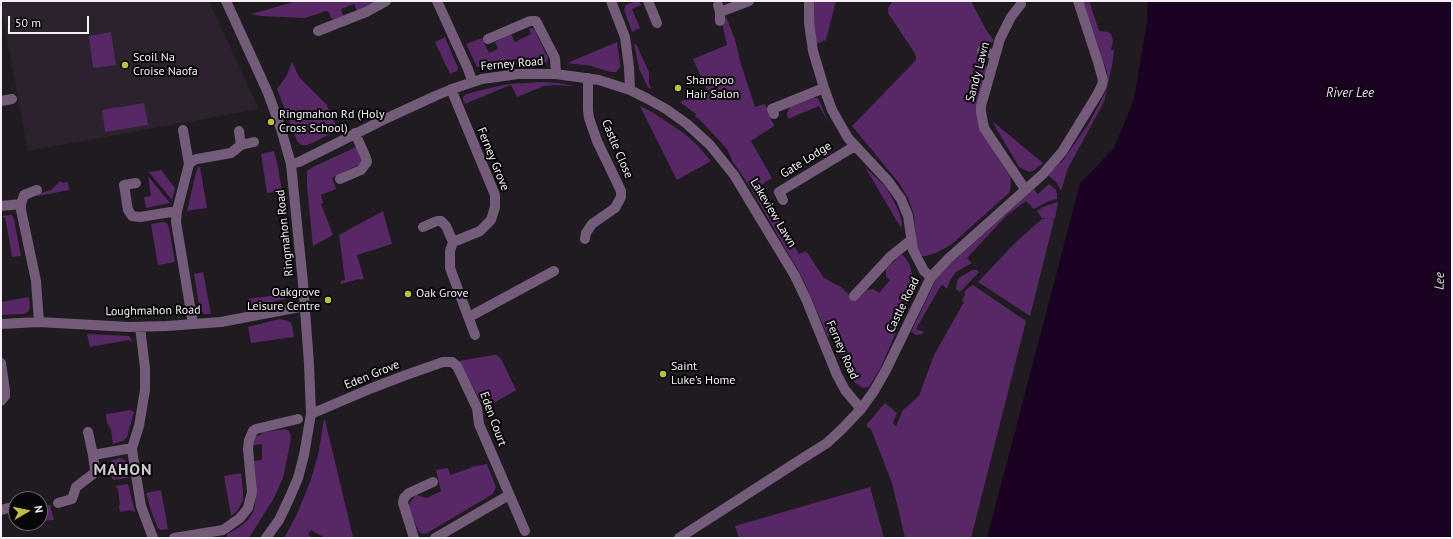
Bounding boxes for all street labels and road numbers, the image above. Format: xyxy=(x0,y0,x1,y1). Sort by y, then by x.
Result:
street label: Sandy Lawn xyxy=(963,40,993,104)
street label: Ferney Road xyxy=(480,54,544,74)
street label: Castle Close xyxy=(598,117,636,181)
street label: Ferney Grove xyxy=(474,125,512,193)
street label: Gate Lodge xyxy=(778,139,834,181)
street label: Lakeview Lawn xyxy=(747,176,799,250)
street label: Ringmahon Road xyxy=(273,189,297,277)
street label: Castle Road xyxy=(883,275,923,335)
street label: Loughmahon Road xyxy=(105,303,201,319)
street label: Ferney Road xyxy=(823,318,861,382)
street label: Eden Grove xyxy=(342,357,402,393)
street label: Eden Court xyxy=(477,390,509,448)

